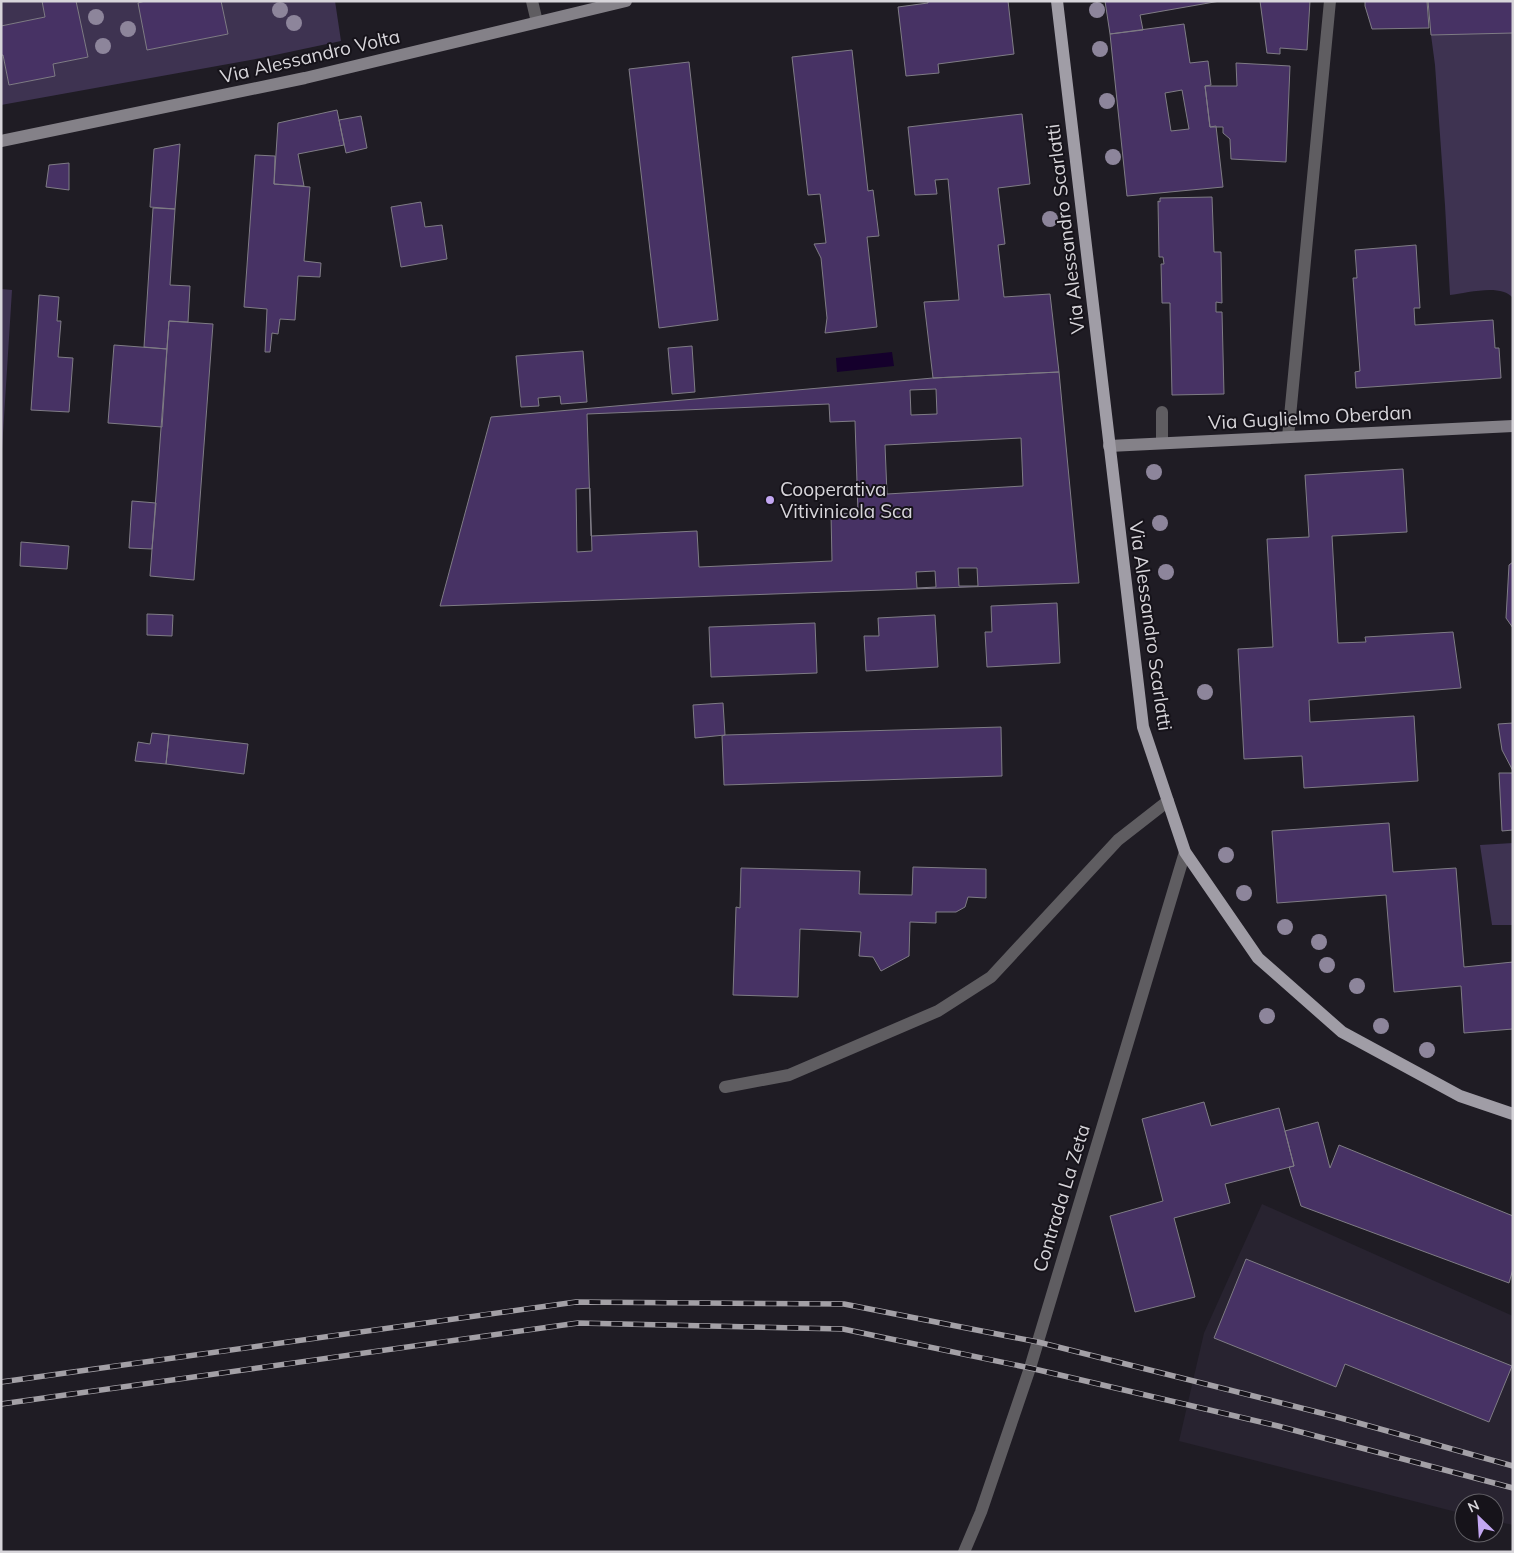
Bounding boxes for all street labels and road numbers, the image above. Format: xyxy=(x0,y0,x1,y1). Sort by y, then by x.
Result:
street label: Via Alessandro Volta xyxy=(218,24,402,88)
street label: Via Alessandro Scarlatti xyxy=(1040,123,1090,335)
street label: Via Guglielmo Oberdan xyxy=(1208,400,1412,434)
street label: Via Alessandro Scarlatti xyxy=(1124,520,1178,732)
street label: Contrada La Zeta xyxy=(1027,1121,1095,1275)

